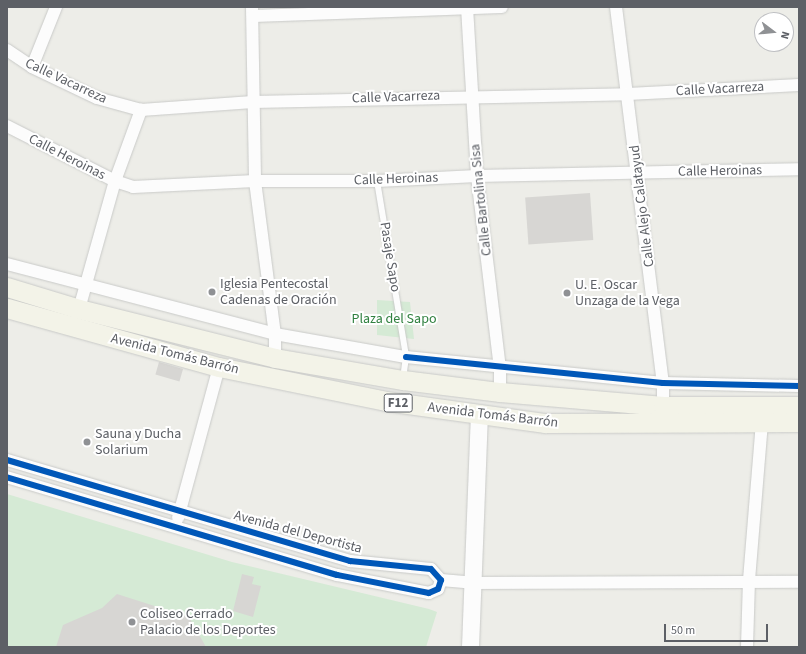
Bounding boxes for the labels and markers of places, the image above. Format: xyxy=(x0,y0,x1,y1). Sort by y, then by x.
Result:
place label: Iglesia Pentecostal Cadenas de Oración xyxy=(220,276,337,308)
place label: U. E. Oscar Unzaga de la Vega xyxy=(575,277,680,310)
marker: Iglesia Pentecostal Cadenas de Oración xyxy=(207,287,217,297)
marker: U. E. Oscar Unzaga de la Vega xyxy=(562,288,572,298)
place label: Sauna y Ducha Solarium xyxy=(95,426,181,458)
marker: Sauna y Ducha Solarium xyxy=(82,437,92,447)
place label: Coliseo Cerrado Palacio de los Deportes xyxy=(140,606,276,638)
marker: Coliseo Cerrado Palacio de los Deportes xyxy=(127,617,137,627)

